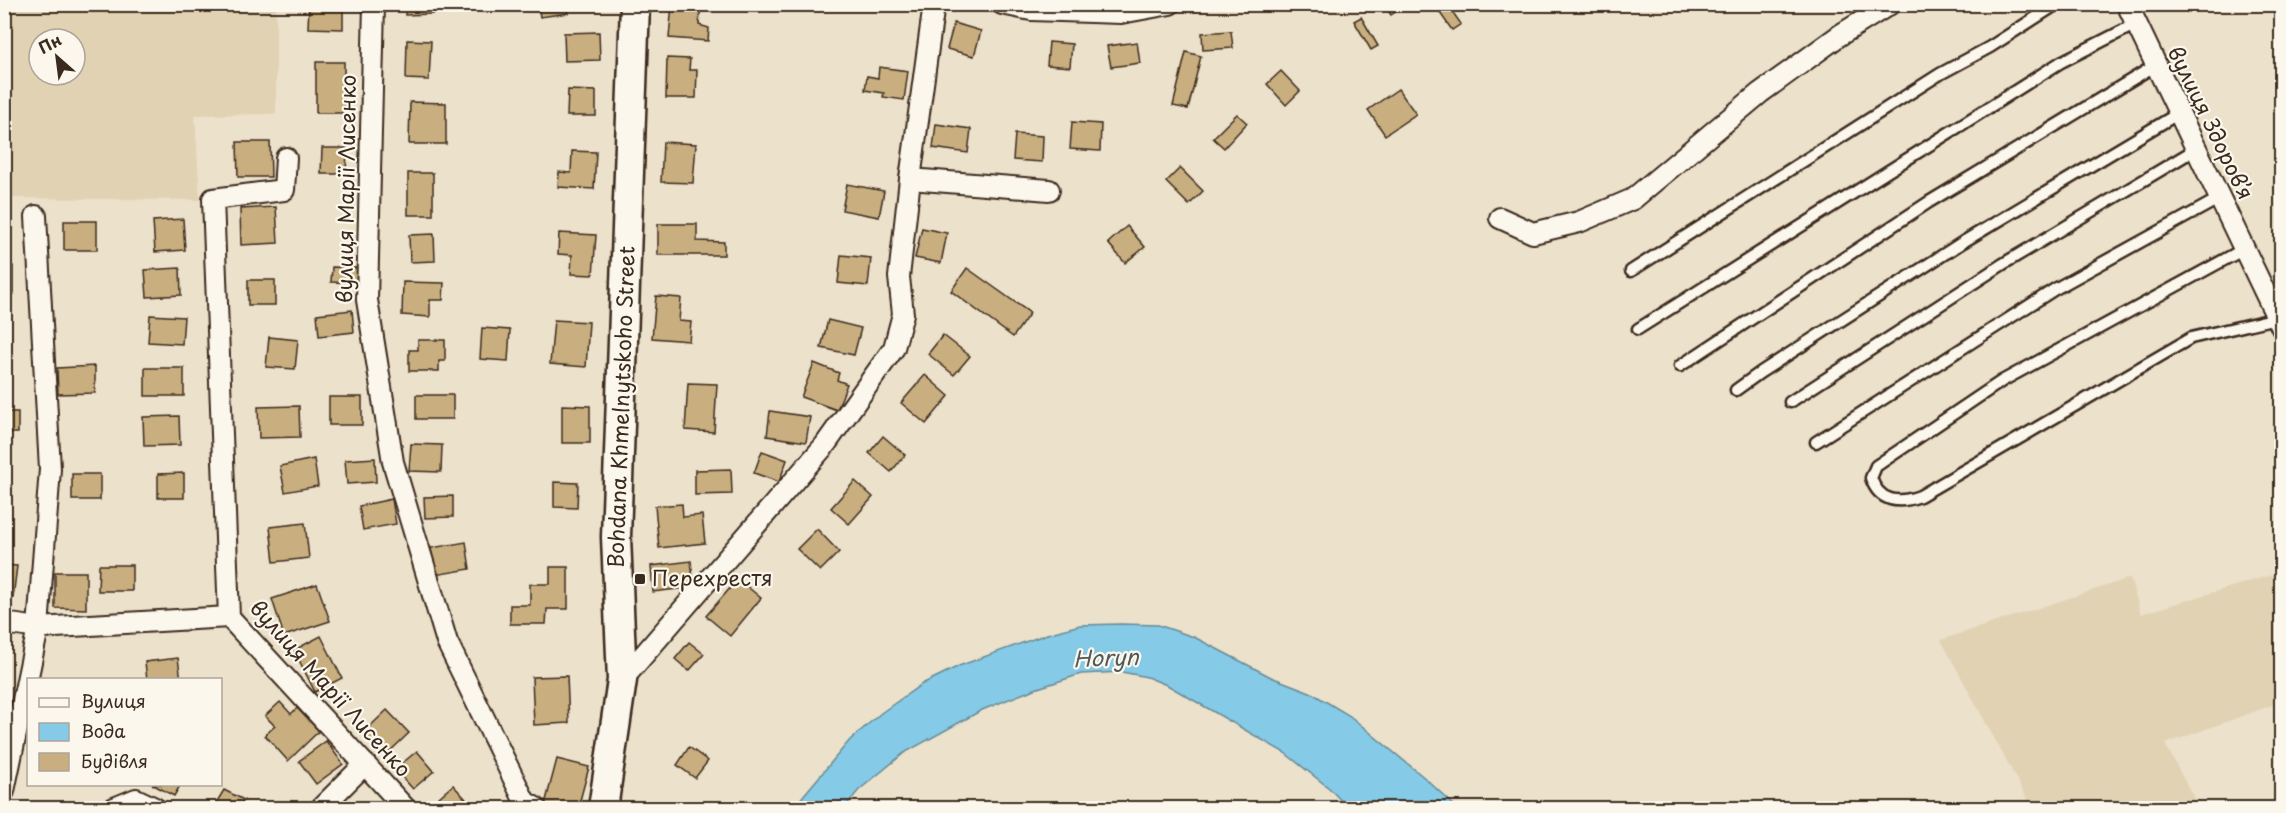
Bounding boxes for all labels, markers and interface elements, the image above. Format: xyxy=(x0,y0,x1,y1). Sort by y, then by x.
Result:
north arrow xyxy=(27,27,87,87)
text: Пн xyxy=(34,27,65,59)
street label: вулиця Здоровʼя xyxy=(2161,40,2263,204)
street label: вулиця Марії Лисенко xyxy=(327,75,363,303)
street label: Bohdana Khmelnytskoho Street xyxy=(598,245,642,569)
place label: Перехрестя xyxy=(652,561,773,593)
marker: Перехрестя xyxy=(633,572,647,586)
street label: вулиця Марії Лисенко xyxy=(243,592,420,783)
water label: Horyn xyxy=(1073,639,1141,674)
legend xyxy=(27,678,222,786)
text: Вулиця xyxy=(81,687,146,714)
text: Вода xyxy=(81,717,126,744)
text: Будівля xyxy=(81,747,148,774)

